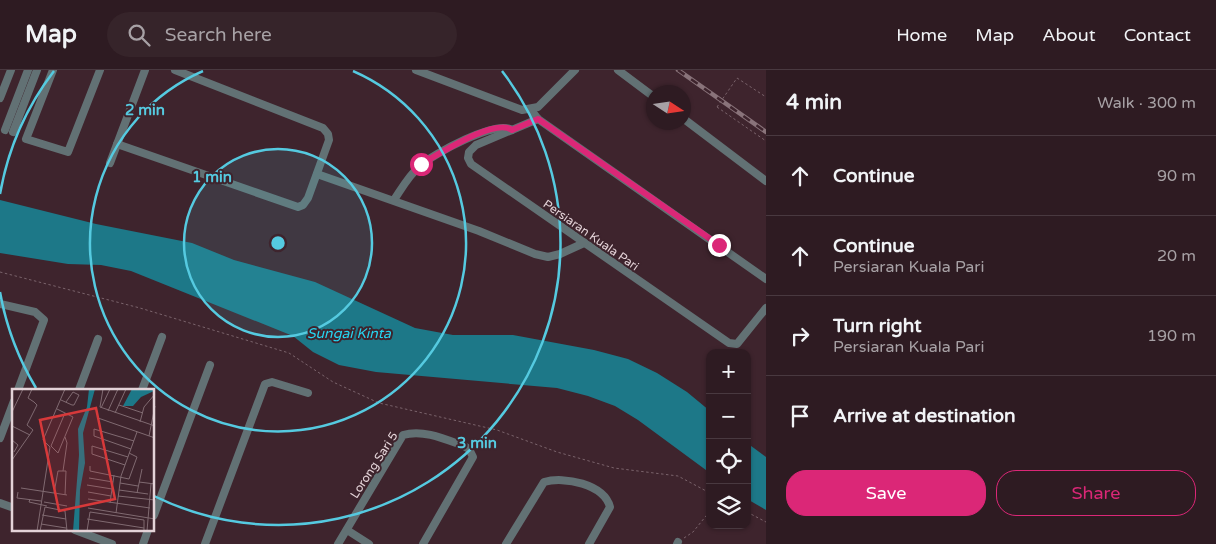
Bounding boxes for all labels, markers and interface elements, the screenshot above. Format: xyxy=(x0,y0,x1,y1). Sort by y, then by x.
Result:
search box xyxy=(107,12,457,57)
text: Map xyxy=(25,20,77,49)
icon: search xyxy=(125,21,153,49)
text: Search here xyxy=(165,24,272,46)
text: Home xyxy=(896,24,947,46)
text: Map xyxy=(975,24,1014,46)
text: About xyxy=(1042,24,1096,46)
text: Contact xyxy=(1124,24,1191,46)
north arrow xyxy=(646,85,691,130)
text: 4 min xyxy=(786,90,842,115)
text: Walk · 300 m xyxy=(1097,93,1196,113)
text: 2 min xyxy=(125,101,165,119)
route start xyxy=(410,153,433,176)
icon: ahead xyxy=(786,162,814,190)
text: Continue xyxy=(833,165,915,187)
text: 90 m xyxy=(1157,166,1196,186)
text: 1 min xyxy=(192,168,232,186)
street label: Persiaran Kuala Pari xyxy=(540,197,642,273)
centre of rings xyxy=(269,234,287,252)
route end xyxy=(708,234,731,257)
text: Continue xyxy=(833,235,915,257)
icon: ahead xyxy=(786,242,814,270)
text: 20 m xyxy=(1157,246,1196,266)
text: Persiaran Kuala Pari xyxy=(833,257,984,277)
text: Turn right xyxy=(833,315,921,337)
icon: right xyxy=(786,322,814,350)
water label: Sungai Kinta xyxy=(307,325,392,342)
text: 190 m xyxy=(1147,326,1196,346)
text: Persiaran Kuala Pari xyxy=(833,337,984,357)
map controls xyxy=(706,349,751,529)
button: + xyxy=(706,349,751,394)
inset map xyxy=(12,389,155,532)
button: − xyxy=(706,394,751,439)
icon: arrive xyxy=(786,402,814,430)
text: Arrive at destination xyxy=(833,405,1016,427)
street label: Lorong Sari 5 xyxy=(347,429,401,501)
text: 3 min xyxy=(457,434,497,452)
button: locate xyxy=(706,439,751,484)
button: Save xyxy=(786,470,986,516)
button: Share xyxy=(996,470,1196,516)
button: layers xyxy=(706,484,751,529)

